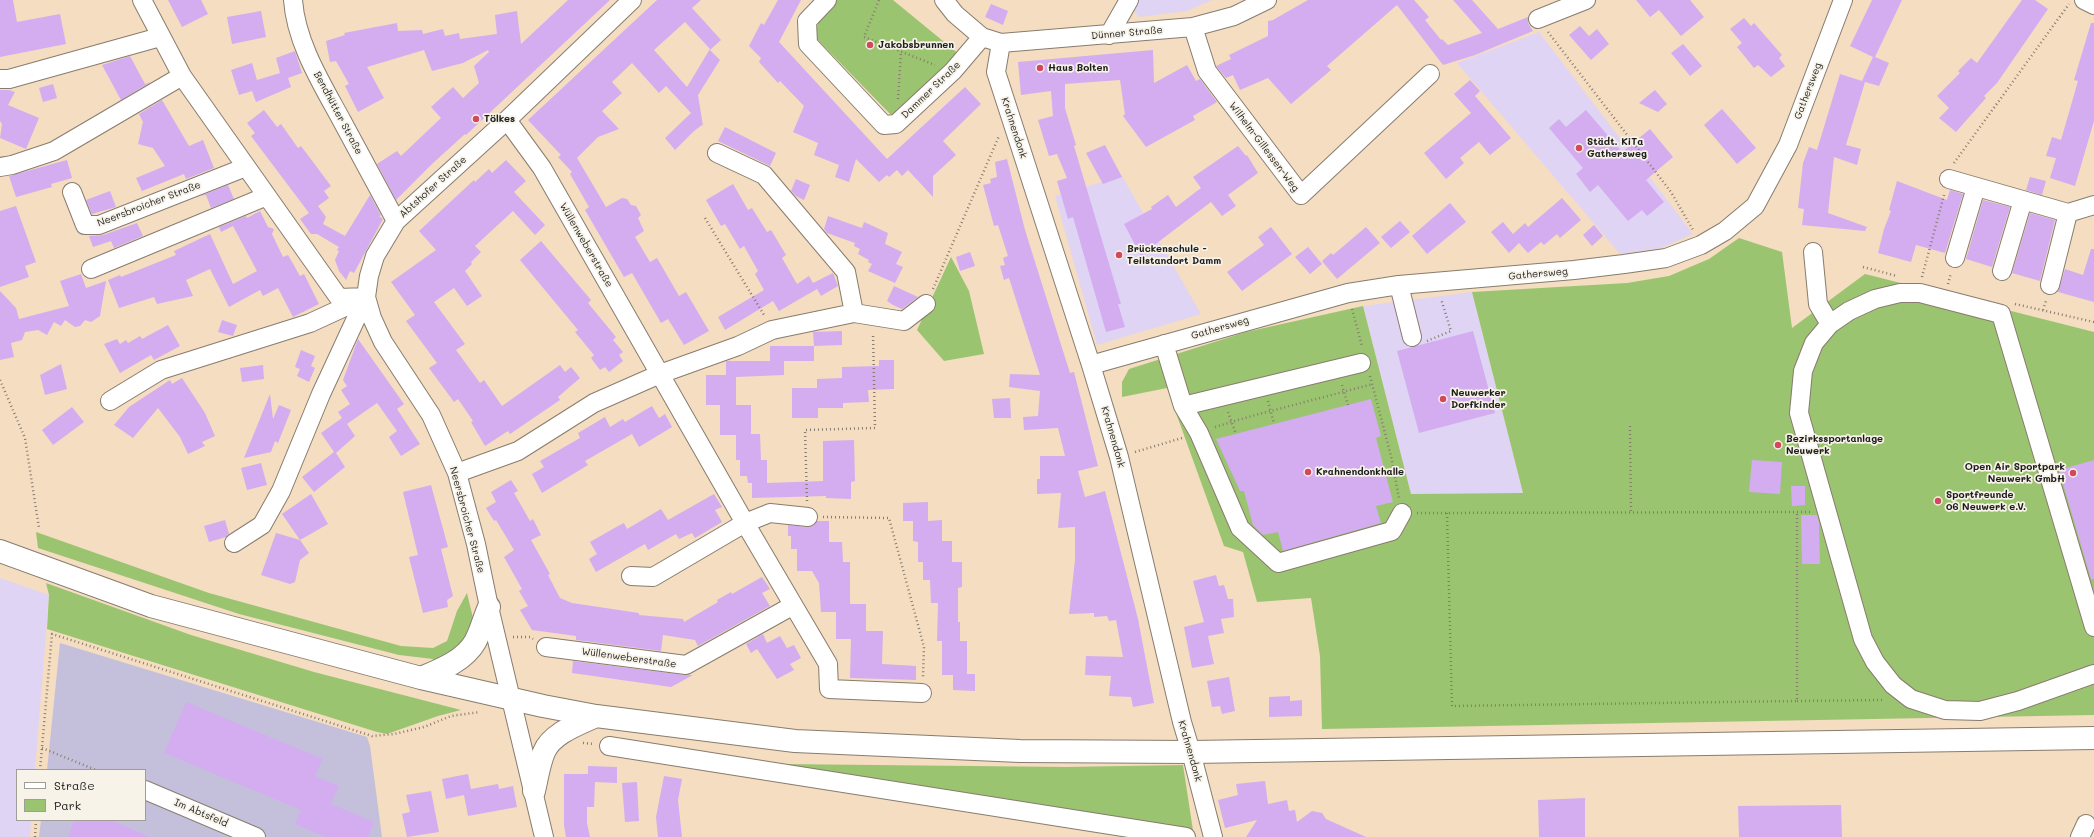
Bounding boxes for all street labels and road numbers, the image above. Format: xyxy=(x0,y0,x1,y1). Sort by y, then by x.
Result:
street label: Dünner Straße xyxy=(1091,24,1163,42)
street label: Dammer Straße xyxy=(899,59,963,121)
street label: Gathersweg xyxy=(1792,61,1824,121)
street label: Bendhütter Straße xyxy=(311,69,365,157)
street label: Krahnendonk xyxy=(999,96,1029,160)
street label: Wilhelm-Gillessen-Weg xyxy=(1226,100,1302,194)
street label: Abtshofer Straße xyxy=(397,154,469,220)
street label: Neersbroicher Straße xyxy=(96,179,202,229)
street label: Wüllenweberstraße xyxy=(557,201,615,289)
street label: Gathersweg xyxy=(1508,265,1568,283)
street label: Gathersweg xyxy=(1190,314,1250,342)
street label: Krahnendonk xyxy=(1099,405,1127,469)
street label: Neersbroicher Straße xyxy=(447,465,487,575)
street label: Wüllenweberstraße xyxy=(581,645,677,671)
street label: Krahnendonk xyxy=(1176,719,1204,783)
street label: Im Abtsfeld xyxy=(172,796,230,830)

